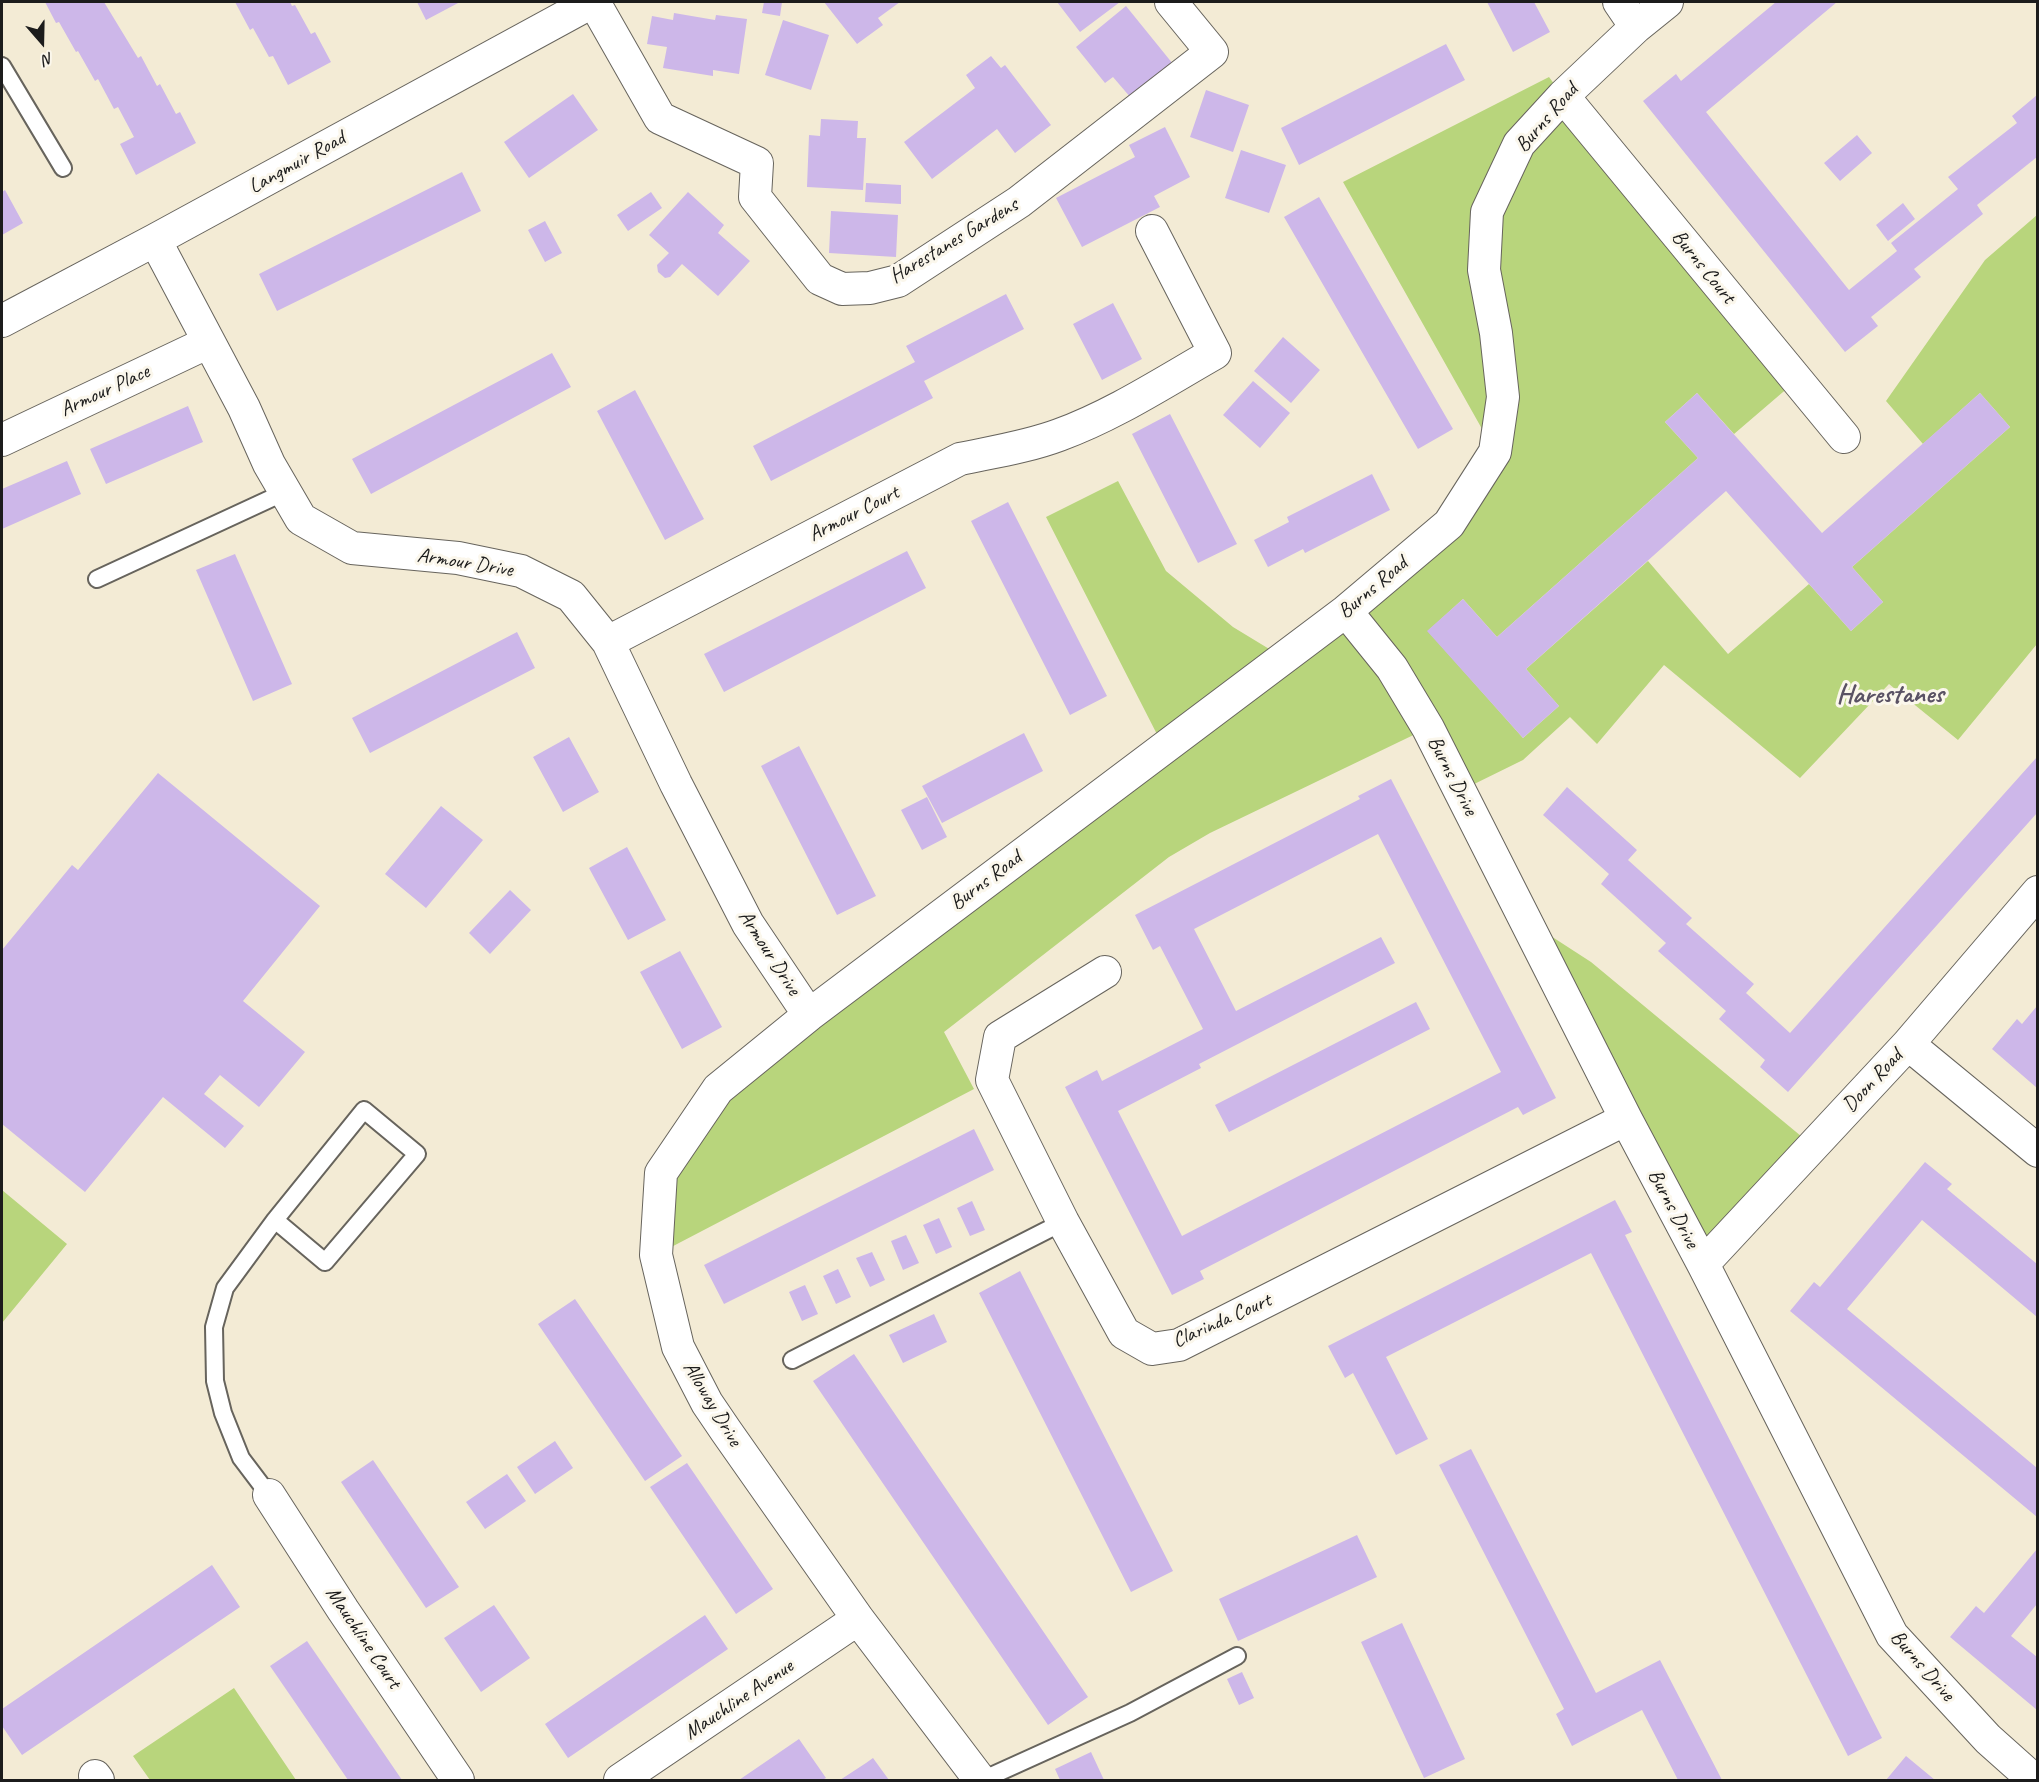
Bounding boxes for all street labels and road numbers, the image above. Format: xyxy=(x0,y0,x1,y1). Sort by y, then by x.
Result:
street label: Burns Road xyxy=(1510,78,1584,158)
street label: Langmuir Road xyxy=(244,126,350,200)
street label: Harestanes Gardens xyxy=(885,193,1023,289)
street label: Burns Court xyxy=(1666,225,1740,309)
street label: Armour Place xyxy=(56,359,154,423)
street label: Armour Court xyxy=(805,480,903,548)
street label: Armour Drive xyxy=(415,543,515,583)
street label: Burns Road xyxy=(1333,552,1413,624)
street label: Burns Drive xyxy=(1421,732,1483,820)
street label: Burns Road xyxy=(945,846,1027,916)
street label: Armour Drive xyxy=(732,906,806,1000)
street label: Doon Road xyxy=(1838,1044,1908,1118)
street label: Burns Drive xyxy=(1642,1165,1704,1253)
street label: Clarinda Court xyxy=(1169,1288,1275,1354)
street label: Alloway Drive xyxy=(677,1357,747,1451)
street label: Mauchline Court xyxy=(320,1582,406,1694)
street label: Burns Drive xyxy=(1884,1625,1960,1707)
street label: Mauchline Avenue xyxy=(680,1654,798,1746)

